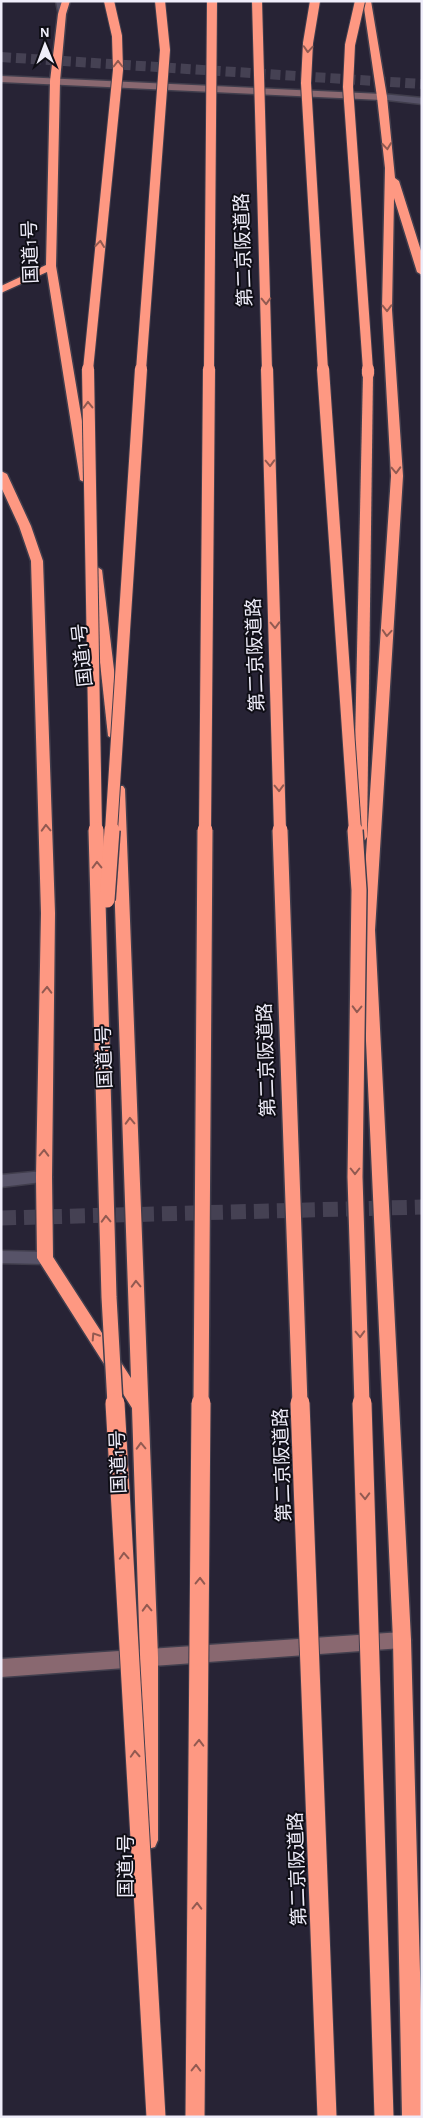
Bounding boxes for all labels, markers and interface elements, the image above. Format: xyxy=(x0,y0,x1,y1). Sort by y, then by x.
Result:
north arrow xyxy=(20,20,70,70)
text: N xyxy=(40,26,50,40)
one-way arrow xyxy=(302,46,313,54)
one-way arrow xyxy=(112,60,123,68)
one-way arrow xyxy=(381,142,392,150)
street label: 第二京阪道路 xyxy=(232,193,255,307)
street label: 国道1号 xyxy=(19,220,42,284)
one-way arrow xyxy=(94,239,105,247)
one-way arrow xyxy=(261,297,271,305)
one-way arrow xyxy=(382,304,392,312)
one-way arrow xyxy=(82,401,93,409)
one-way arrow xyxy=(265,459,276,467)
one-way arrow xyxy=(391,467,401,475)
street label: 第二京阪道路 xyxy=(244,598,267,712)
street label: 国道1号 xyxy=(69,622,96,688)
one-way arrow xyxy=(270,622,280,630)
one-way arrow xyxy=(381,629,392,637)
one-way arrow xyxy=(274,784,285,792)
one-way arrow xyxy=(40,824,51,832)
one-way arrow xyxy=(92,861,102,869)
one-way arrow xyxy=(42,986,52,994)
street label: 第二京阪道路 xyxy=(255,1003,278,1117)
one-way arrow xyxy=(352,1005,363,1013)
street label: 国道1号 xyxy=(93,1025,116,1089)
one-way arrow xyxy=(124,1117,135,1125)
one-way arrow xyxy=(39,1149,49,1156)
one-way arrow xyxy=(350,1168,360,1176)
one-way arrow xyxy=(101,1215,112,1223)
one-way arrow xyxy=(130,1279,141,1287)
one-way arrow xyxy=(355,1330,365,1338)
one-way arrow xyxy=(91,1332,101,1341)
street label: 第二京阪道路 xyxy=(271,1408,294,1522)
street label: 国道1号 xyxy=(107,1430,130,1494)
one-way arrow xyxy=(136,1442,147,1450)
one-way arrow xyxy=(360,1492,370,1500)
one-way arrow xyxy=(118,1552,129,1560)
one-way arrow xyxy=(195,1576,205,1584)
one-way arrow xyxy=(142,1604,152,1612)
one-way arrow xyxy=(193,1739,204,1747)
one-way arrow xyxy=(130,1749,141,1757)
street label: 第二京阪道路 xyxy=(286,1812,309,1926)
street label: 国道1号 xyxy=(116,1834,136,1898)
one-way arrow xyxy=(192,1901,202,1909)
one-way arrow xyxy=(191,2064,201,2072)

